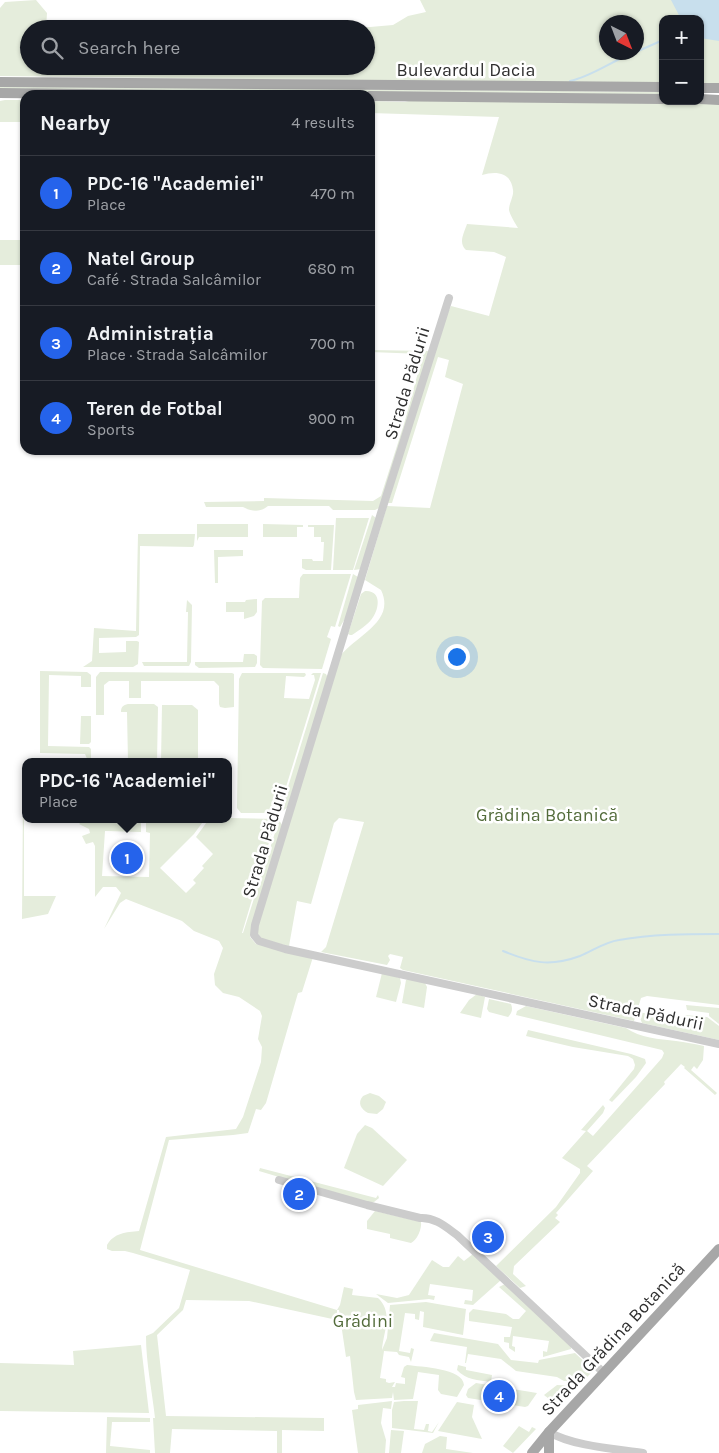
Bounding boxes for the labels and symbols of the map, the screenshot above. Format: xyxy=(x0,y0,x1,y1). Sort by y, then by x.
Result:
north arrow xyxy=(599,15,644,60)
street label: Bulevardul Dacia xyxy=(396,59,536,81)
street label: Strada Pădurii xyxy=(379,324,435,442)
your location xyxy=(444,644,470,670)
street label: Strada Pădurii xyxy=(237,782,293,900)
park label: Grădina Botanică xyxy=(476,804,618,826)
pin: 1 xyxy=(111,839,143,877)
street label: Strada Pădurii xyxy=(586,989,706,1035)
pin: 2 xyxy=(283,1175,315,1213)
pin: 3 xyxy=(472,1218,504,1256)
street label: Strada Grădina Botanică xyxy=(536,1258,690,1420)
park label: Grădini xyxy=(333,1310,393,1332)
pin: 4 xyxy=(483,1377,515,1415)

